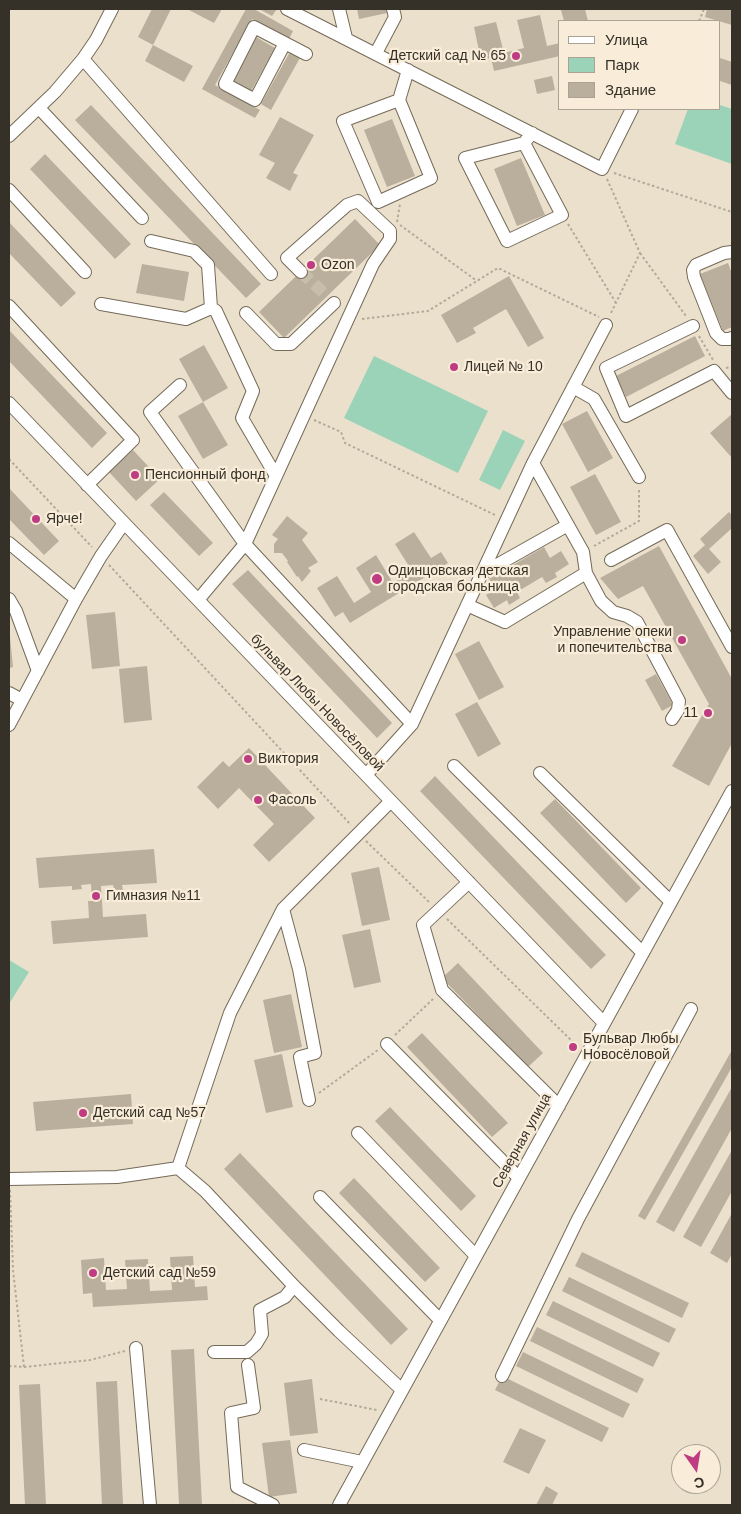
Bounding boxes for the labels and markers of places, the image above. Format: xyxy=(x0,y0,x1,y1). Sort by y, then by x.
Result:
place label: Детский сад № 65 xyxy=(389,48,506,64)
marker: Детский сад № 65 xyxy=(510,50,522,62)
place label: Ozon xyxy=(321,257,354,273)
marker: Ozon xyxy=(305,259,317,271)
place label: Лицей № 10 xyxy=(464,359,543,375)
marker: Лицей № 10 xyxy=(448,361,460,373)
place label: Пенсионный фонд xyxy=(145,467,266,483)
marker: Пенсионный фонд xyxy=(129,469,141,481)
place label: Ярче! xyxy=(46,511,83,527)
marker: Ярче! xyxy=(30,513,42,525)
place label: Одинцовская детская городская больница xyxy=(388,563,528,596)
marker: Одинцовская детская городская больница xyxy=(370,572,384,586)
place label: Управление опеки и попечительства xyxy=(553,624,672,656)
marker: Управление опеки и попечительства xyxy=(676,634,688,646)
place label: 11 xyxy=(683,705,698,721)
marker: 11 xyxy=(702,707,714,719)
place label: Виктория xyxy=(258,751,319,767)
marker: Виктория xyxy=(242,753,254,765)
place label: Фасоль xyxy=(268,792,317,808)
marker: Фасоль xyxy=(252,794,264,806)
place label: Гимназия №11 xyxy=(106,888,201,904)
marker: Гимназия №11 xyxy=(90,890,102,902)
place label: Бульвар Любы Новосёловой xyxy=(583,1031,679,1064)
marker: Бульвар Любы Новосёловой xyxy=(567,1041,579,1053)
place label: Детский сад №57 xyxy=(93,1105,206,1121)
marker: Детский сад №57 xyxy=(77,1107,89,1119)
place label: Детский сад №59 xyxy=(103,1265,216,1281)
marker: Детский сад №59 xyxy=(87,1267,99,1279)

